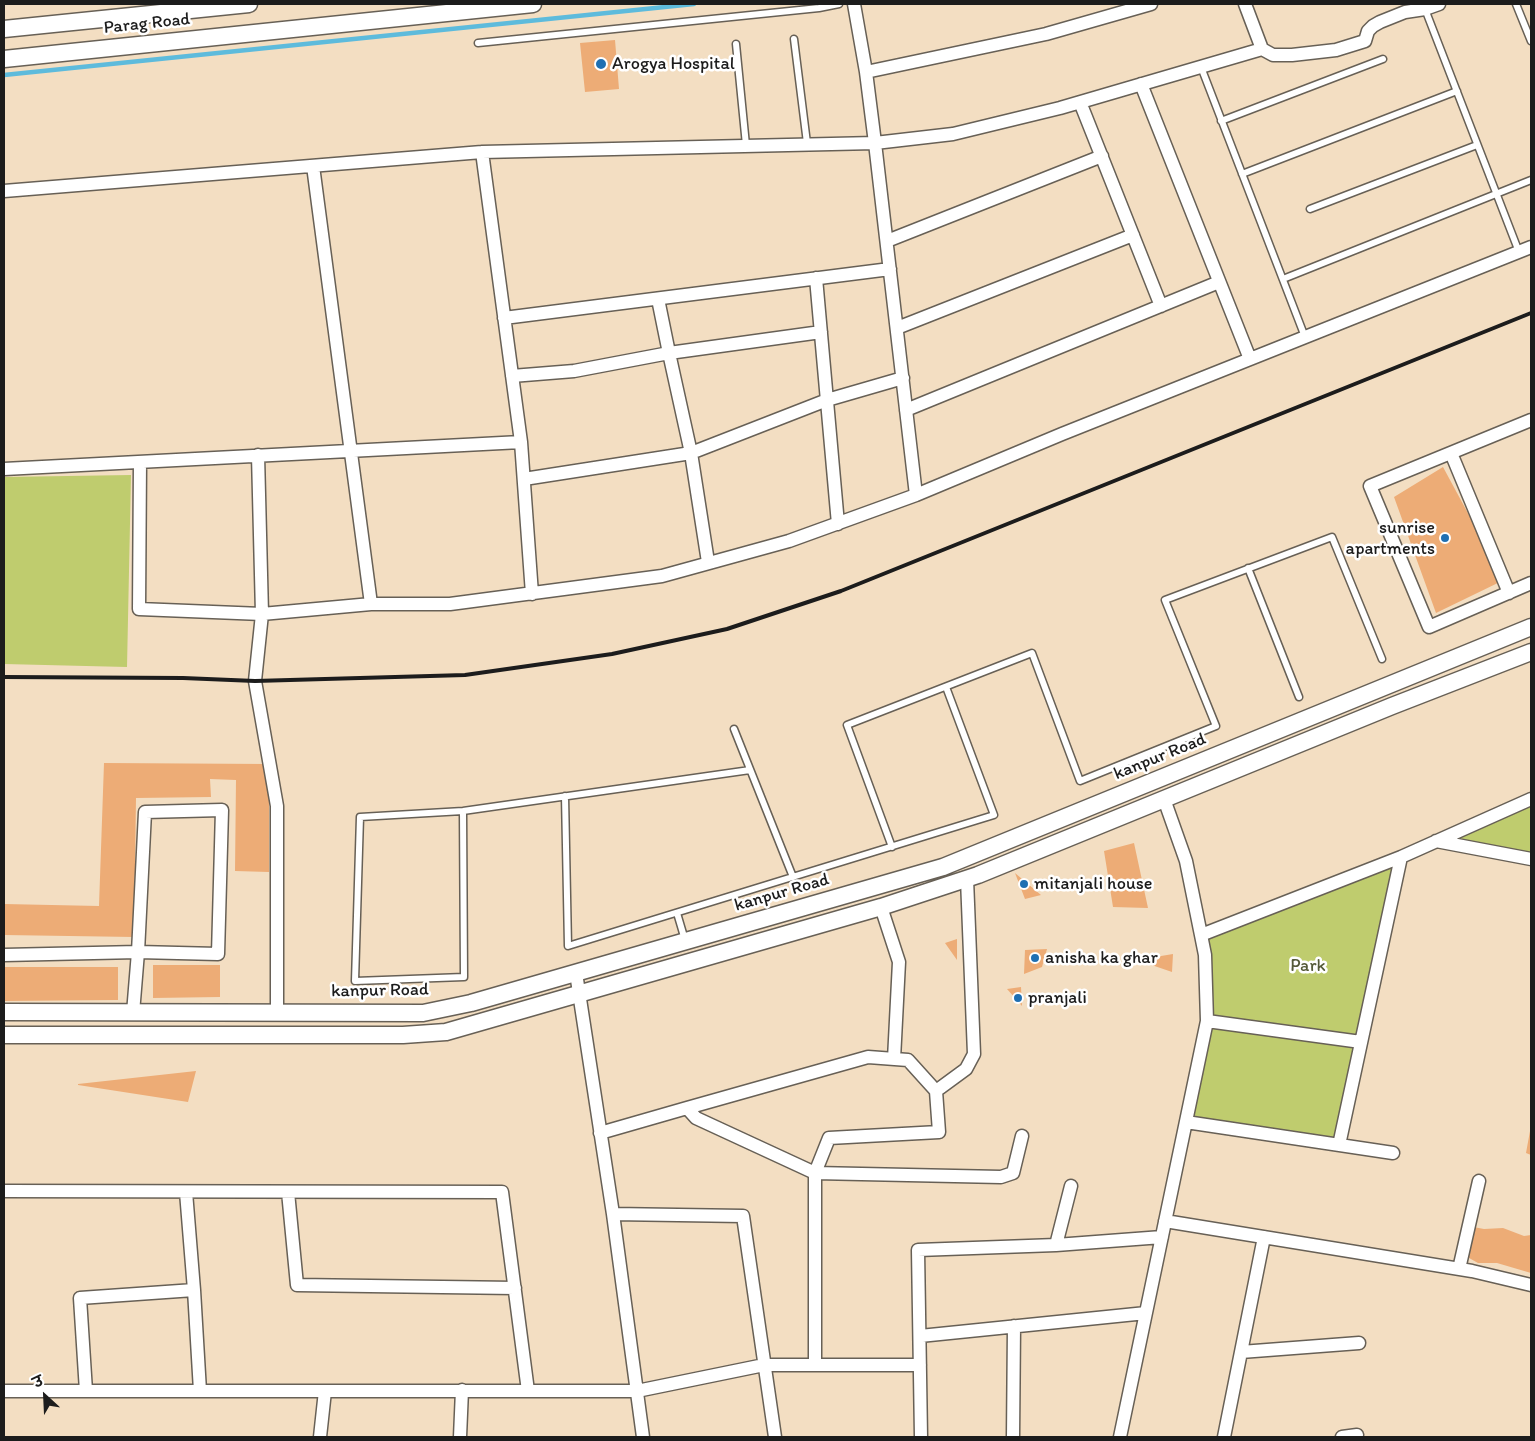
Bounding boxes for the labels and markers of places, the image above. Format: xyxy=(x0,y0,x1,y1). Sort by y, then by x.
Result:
place label: Arogya Hospital xyxy=(612,53,735,75)
marker: Arogya Hospital xyxy=(594,57,608,71)
place label: sunrise apartments xyxy=(1346,517,1435,560)
marker: sunrise apartments xyxy=(1439,532,1451,544)
place label: mitanjali house xyxy=(1034,873,1152,895)
marker: mitanjali house xyxy=(1018,878,1030,890)
place label: anisha ka ghar xyxy=(1045,947,1158,969)
marker: anisha ka ghar xyxy=(1029,952,1041,964)
place label: pranjali xyxy=(1028,987,1087,1009)
marker: pranjali xyxy=(1012,992,1024,1004)

